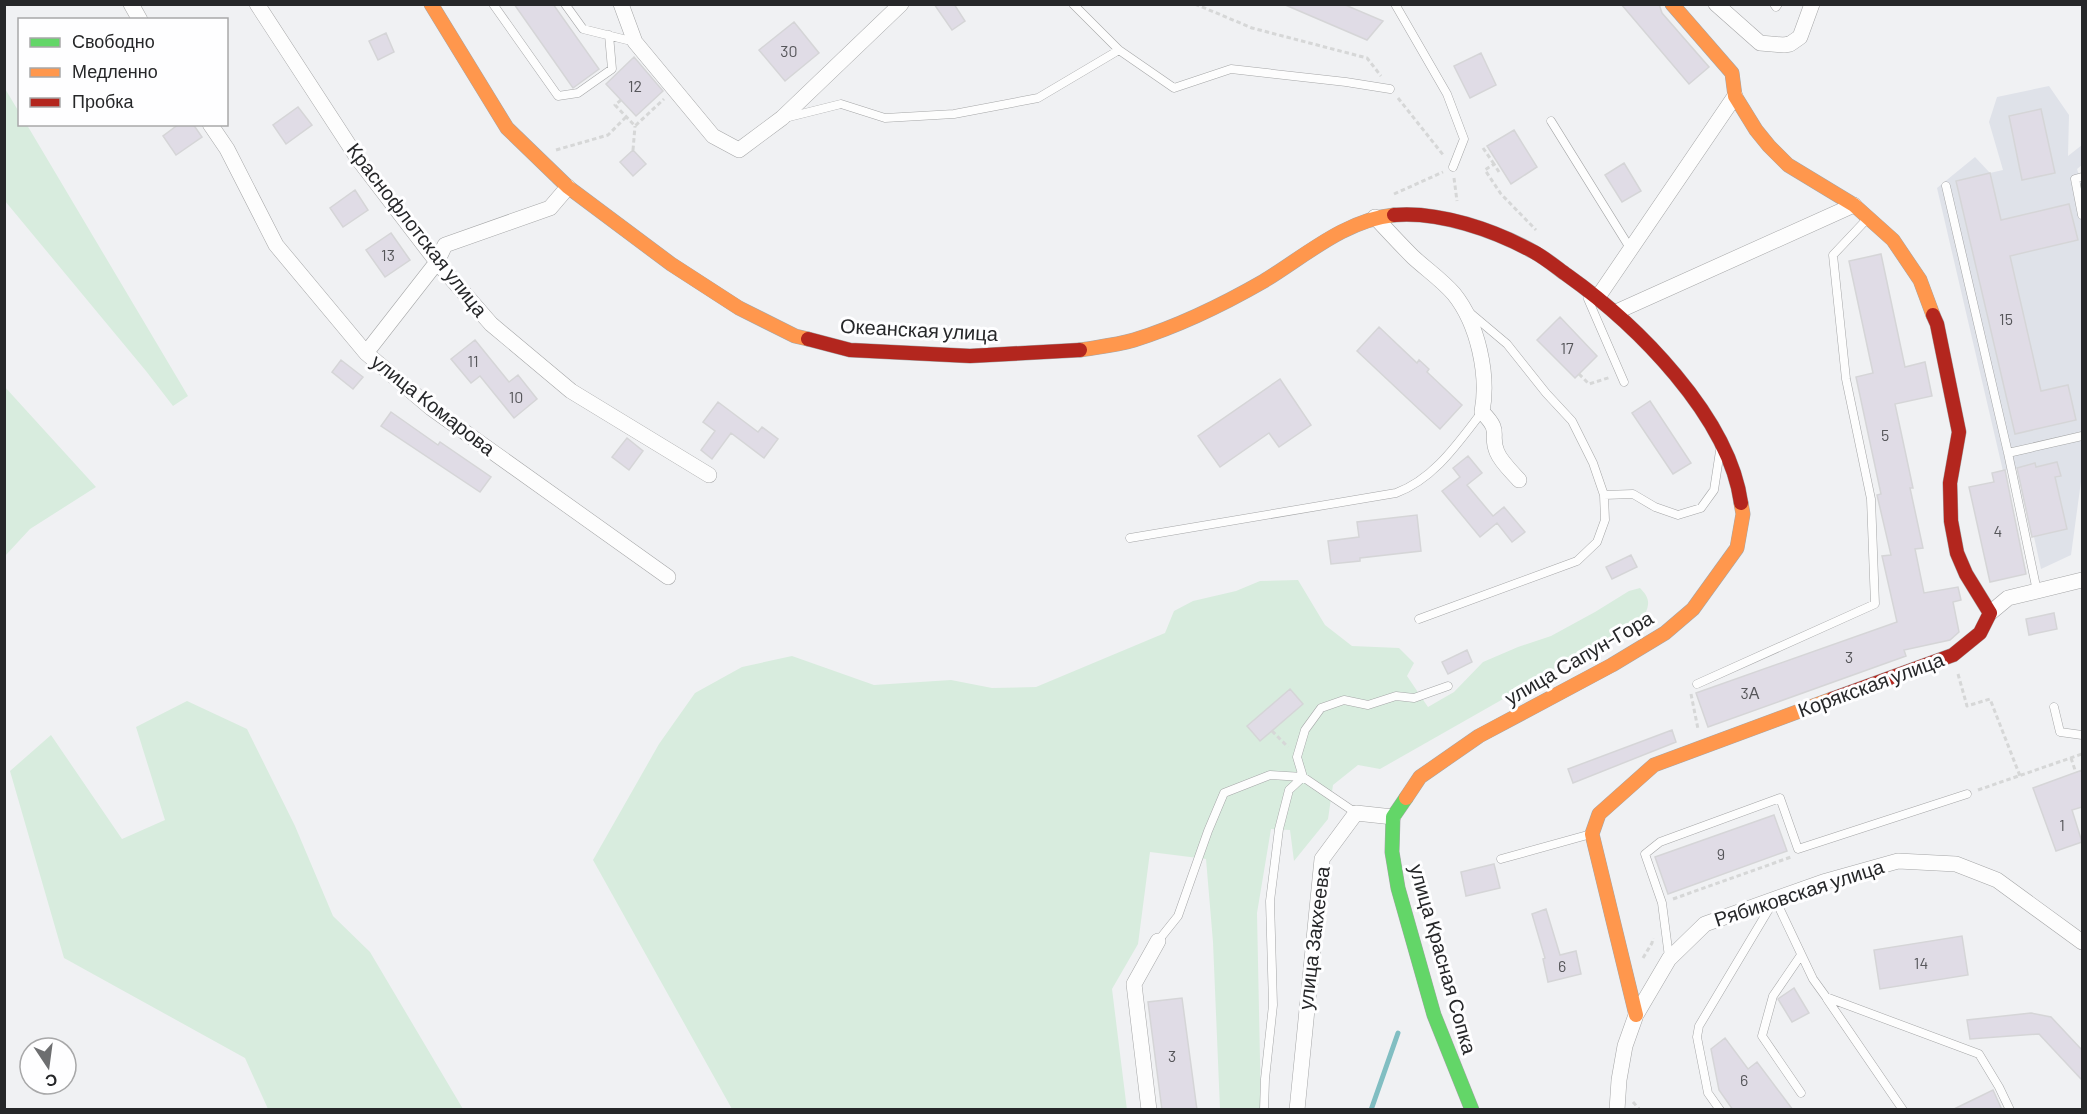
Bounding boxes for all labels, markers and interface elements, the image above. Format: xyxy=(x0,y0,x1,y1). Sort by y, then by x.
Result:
legend xyxy=(18,18,228,126)
text: Свободно xyxy=(72,30,155,52)
house number: 30 xyxy=(780,41,798,60)
text: Медленно xyxy=(72,60,158,82)
house number: 12 xyxy=(628,76,642,95)
text: Пробка xyxy=(72,90,135,112)
street label: Краснофлотская улица xyxy=(343,138,494,322)
house number: 13 xyxy=(381,245,395,264)
house number: 15 xyxy=(1999,309,2013,328)
street label: Океанская улица xyxy=(840,313,999,345)
house number: 17 xyxy=(1560,338,1574,357)
street label: улица Комарова xyxy=(367,348,501,461)
house number: 11 xyxy=(467,351,479,370)
house number: 10 xyxy=(509,387,523,406)
house number: 5 xyxy=(1881,425,1889,444)
house number: 4 xyxy=(1994,521,2002,540)
street label: улица Сапун-Гора xyxy=(1500,604,1658,709)
street label: Корякская улица xyxy=(1794,646,1948,722)
house number: 3 xyxy=(1845,647,1853,666)
house number: 3А xyxy=(1741,683,1760,702)
house number: 1 xyxy=(2059,815,2065,834)
house number: 9 xyxy=(1717,844,1725,863)
street label: Рябиковская улица xyxy=(1711,853,1887,931)
street label: улица Красная Сопка xyxy=(1405,861,1483,1057)
street label: улица Закхеева xyxy=(1292,864,1334,1011)
house number: 14 xyxy=(1914,953,1928,972)
house number: 6 xyxy=(1558,956,1566,975)
north arrow xyxy=(18,1036,78,1096)
house number: 3 xyxy=(1168,1046,1176,1065)
house number: 6 xyxy=(1740,1070,1748,1089)
text: С xyxy=(43,1071,59,1092)

